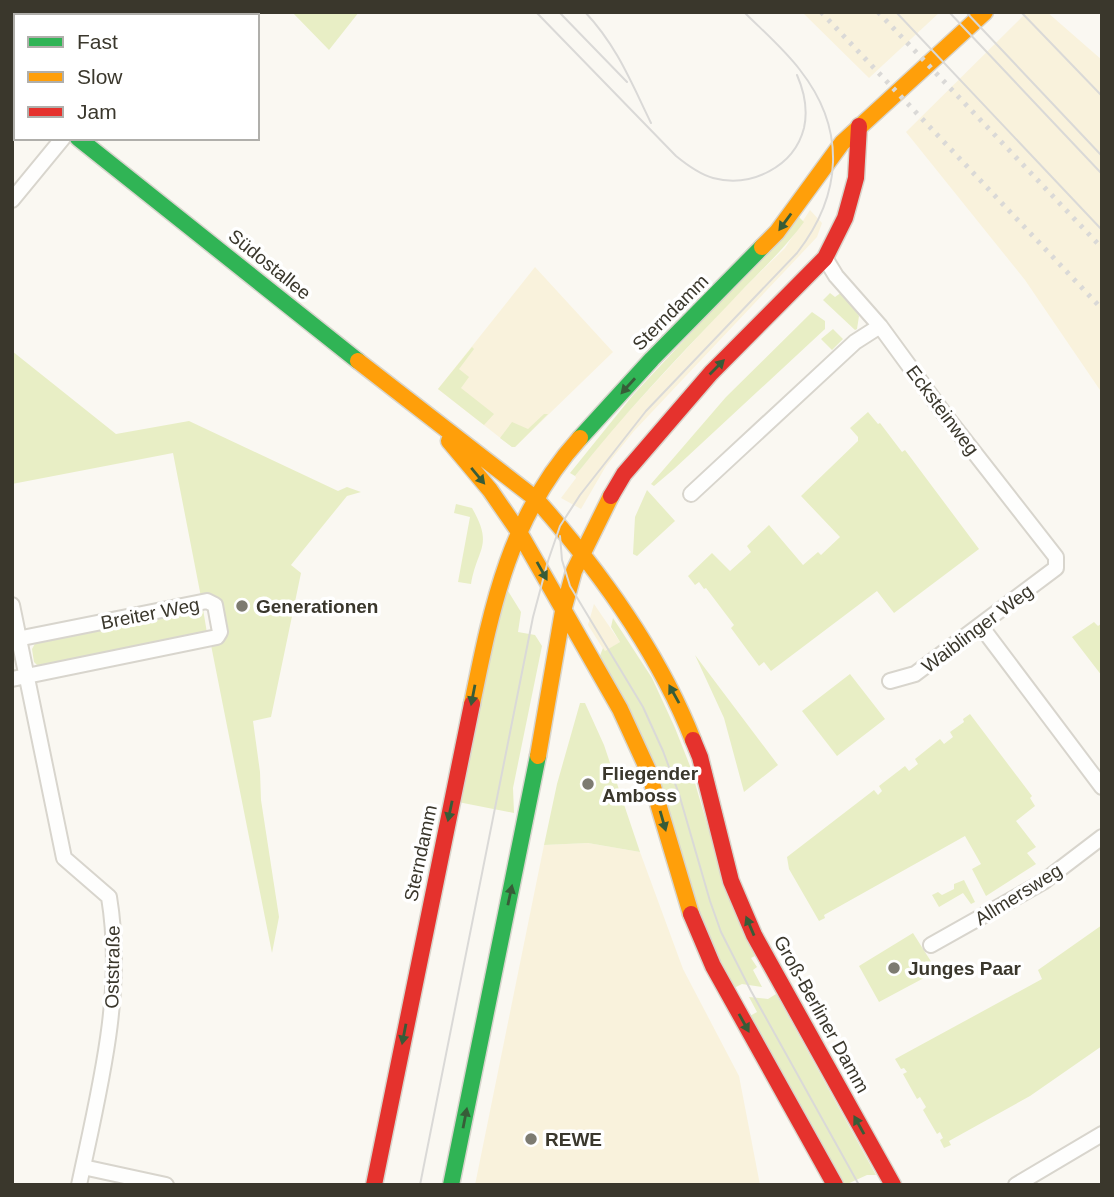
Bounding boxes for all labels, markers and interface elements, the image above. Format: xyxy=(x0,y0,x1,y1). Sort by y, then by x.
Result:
legend xyxy=(14,14,259,140)
text: Fast xyxy=(77,30,118,53)
text: Slow xyxy=(77,65,123,88)
text: Jam xyxy=(77,100,117,123)
one-way arrow xyxy=(778,213,792,231)
street label: Südostallee xyxy=(224,225,315,304)
street label: Sterndamm xyxy=(628,270,712,354)
one-way arrow xyxy=(708,360,725,376)
street label: Ecksteinweg xyxy=(902,361,983,459)
one-way arrow xyxy=(620,377,636,394)
one-way arrow xyxy=(470,467,485,484)
one-way arrow xyxy=(536,561,548,580)
street label: Waiblinger Weg xyxy=(918,580,1037,677)
street label: Breiter Weg xyxy=(99,594,201,633)
place label: Generationen xyxy=(256,596,378,617)
marker: Generationen xyxy=(234,598,250,614)
one-way arrow xyxy=(468,684,479,706)
one-way arrow xyxy=(668,684,679,704)
place label: Fliegender Amboss xyxy=(602,763,699,806)
marker: Fliegender Amboss xyxy=(580,776,596,792)
one-way arrow xyxy=(444,800,455,822)
street label: Sterndamm xyxy=(400,803,441,903)
one-way arrow xyxy=(658,811,668,832)
street label: Allmersweg xyxy=(971,859,1065,929)
one-way arrow xyxy=(505,884,516,906)
one-way arrow xyxy=(744,915,755,936)
street label: Oststraße xyxy=(101,925,124,1009)
street label: Groß-Berliner Damm xyxy=(770,932,873,1096)
place label: Junges Paar xyxy=(908,958,1022,979)
marker: Junges Paar xyxy=(886,960,902,976)
one-way arrow xyxy=(738,1014,750,1033)
one-way arrow xyxy=(399,1023,410,1045)
one-way arrow xyxy=(460,1107,471,1129)
one-way arrow xyxy=(853,1115,865,1135)
place label: REWE xyxy=(545,1129,602,1150)
marker: REWE xyxy=(523,1131,539,1147)

